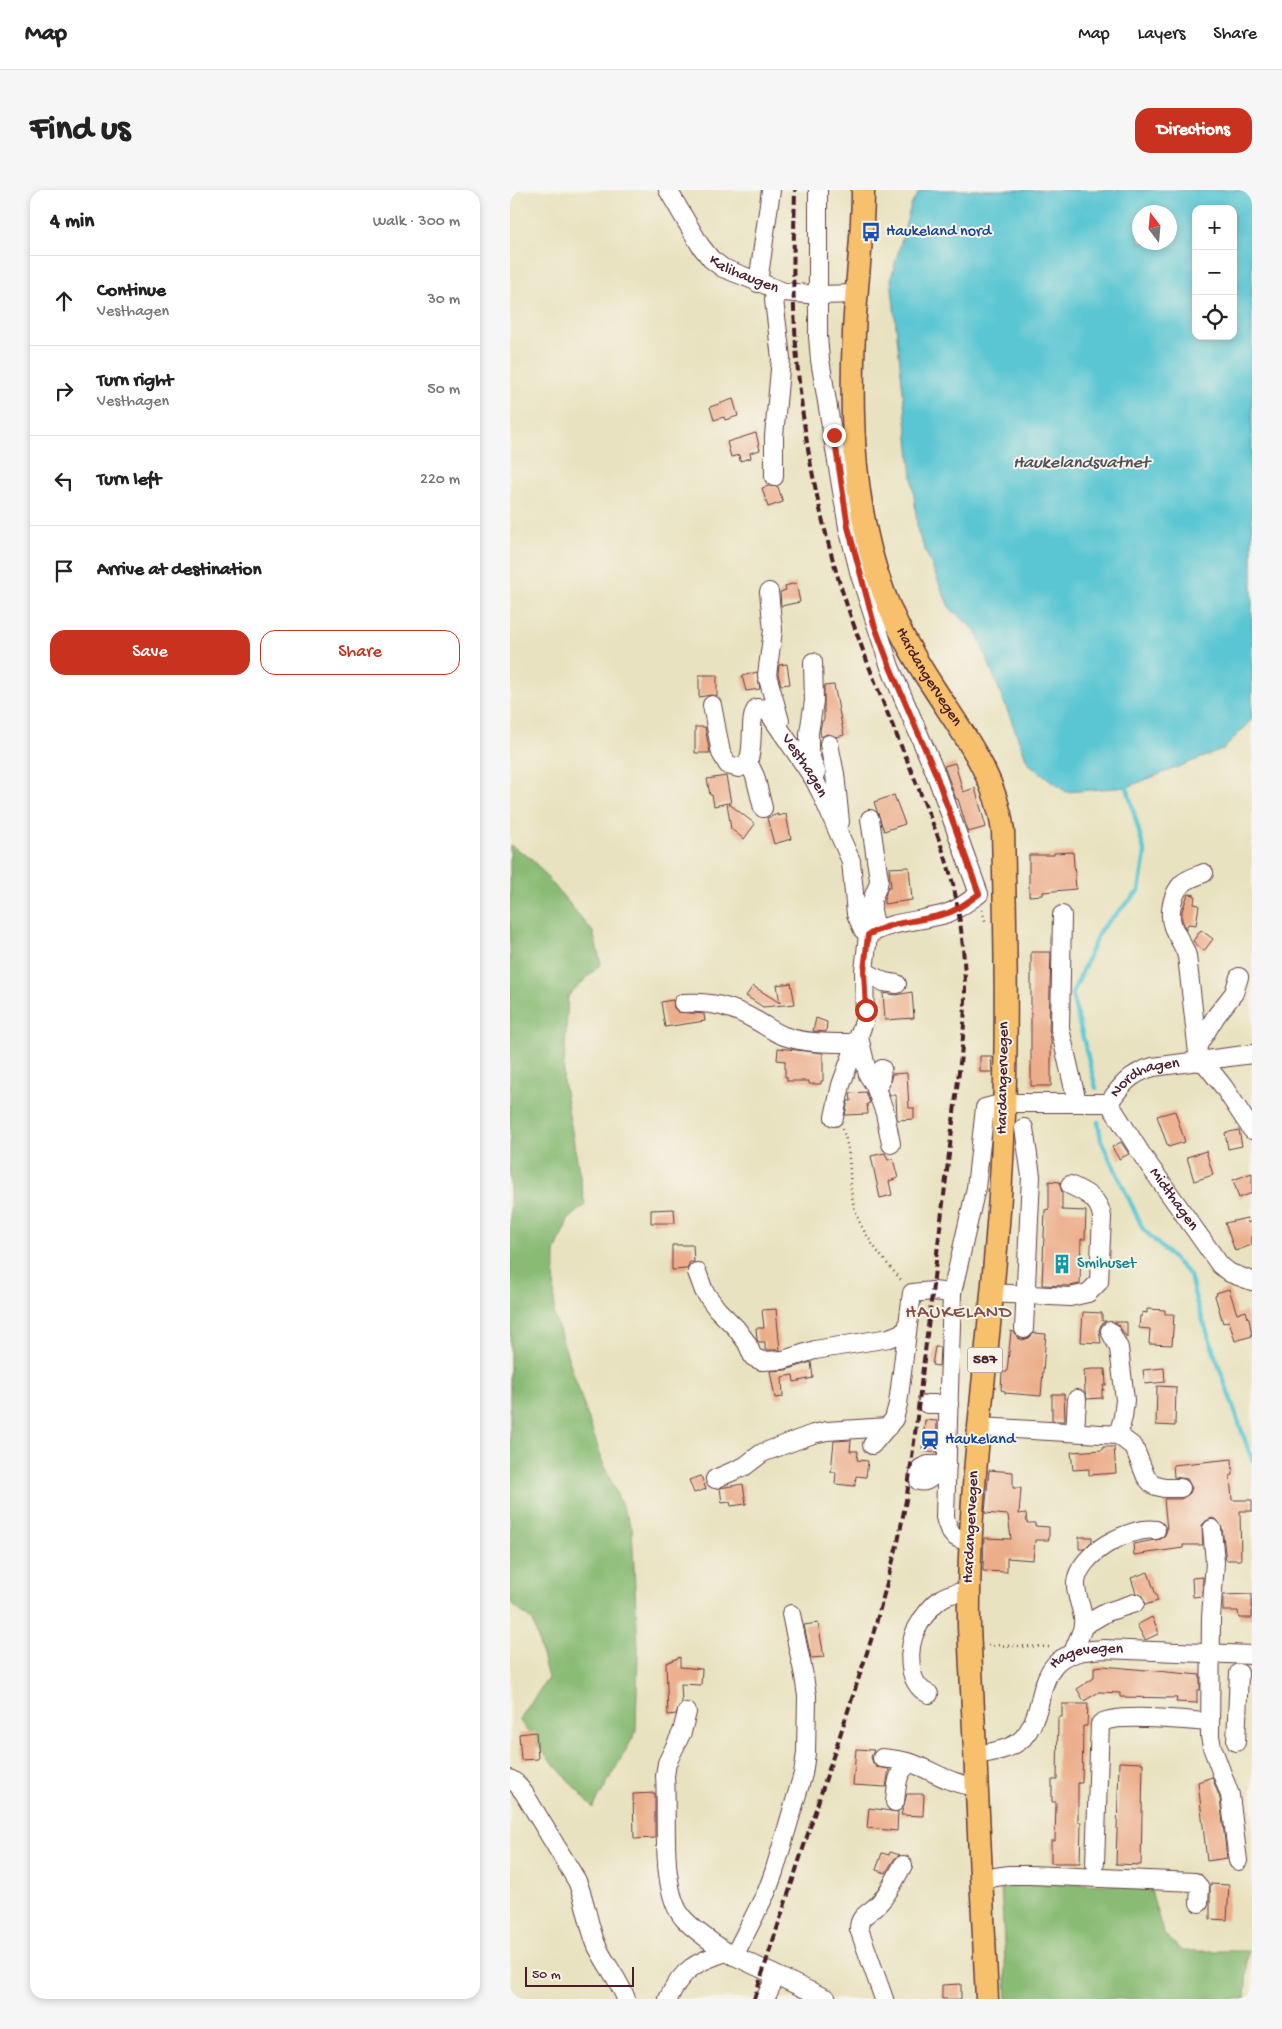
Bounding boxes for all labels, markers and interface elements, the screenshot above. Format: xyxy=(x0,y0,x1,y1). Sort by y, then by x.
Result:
text: Map xyxy=(25,20,67,49)
text: Map xyxy=(1078,24,1110,45)
text: Layers xyxy=(1138,24,1185,45)
text: Share xyxy=(1213,24,1257,45)
button: Directions xyxy=(1135,108,1252,153)
text: Find us xyxy=(30,110,130,151)
north arrow xyxy=(1132,205,1177,250)
map controls xyxy=(1192,205,1237,340)
button: + xyxy=(1192,205,1237,250)
text: 4 min xyxy=(50,210,94,235)
text: Walk · 300 m xyxy=(373,213,460,232)
bus stop icon: Haukeland nord xyxy=(860,221,882,243)
place label: Haukeland nord xyxy=(886,223,993,242)
button: − xyxy=(1192,250,1237,295)
street label: Kalihaugen xyxy=(705,251,782,299)
text: Continue xyxy=(97,280,166,303)
icon: ahead xyxy=(50,287,78,315)
text: 30 m xyxy=(427,291,460,310)
button: locate xyxy=(1192,295,1237,340)
text: Vesthagen xyxy=(97,303,169,322)
text: Turn right xyxy=(97,370,173,393)
icon: right xyxy=(50,377,78,405)
text: 50 m xyxy=(427,381,460,400)
text: Vesthagen xyxy=(97,393,169,412)
route end xyxy=(823,424,846,447)
water label: Haukelandsvatnet xyxy=(1013,453,1153,474)
icon: left xyxy=(50,467,78,495)
text: Turn left xyxy=(97,469,161,492)
text: 220 m xyxy=(420,471,460,490)
icon: arrive xyxy=(50,557,78,585)
text: Arrive at destination xyxy=(97,559,261,582)
street label: Hardangervegen xyxy=(891,624,966,730)
button: Save xyxy=(50,630,250,675)
button: Share xyxy=(260,630,460,675)
street label: Vesthagen xyxy=(776,730,832,801)
route start xyxy=(855,999,878,1022)
street label: Hardangervegen xyxy=(994,1021,1014,1135)
street label: Nordhagen xyxy=(1106,1054,1181,1102)
street label: Midthagen xyxy=(1145,1164,1203,1235)
building icon: Smihuset xyxy=(1051,1253,1073,1275)
place label: Smihuset xyxy=(1077,1255,1138,1274)
district label: HAUKELAND xyxy=(905,1302,1013,1325)
road number: 587 xyxy=(968,1348,1002,1372)
station icon: Haukeland xyxy=(919,1429,941,1451)
place label: Haukeland xyxy=(945,1431,1017,1450)
street label: Hardangervegen xyxy=(960,1470,984,1584)
street label: Hagevegen xyxy=(1046,1639,1124,1674)
scale bar xyxy=(525,1964,634,1987)
text: 50 m xyxy=(532,1967,561,1984)

